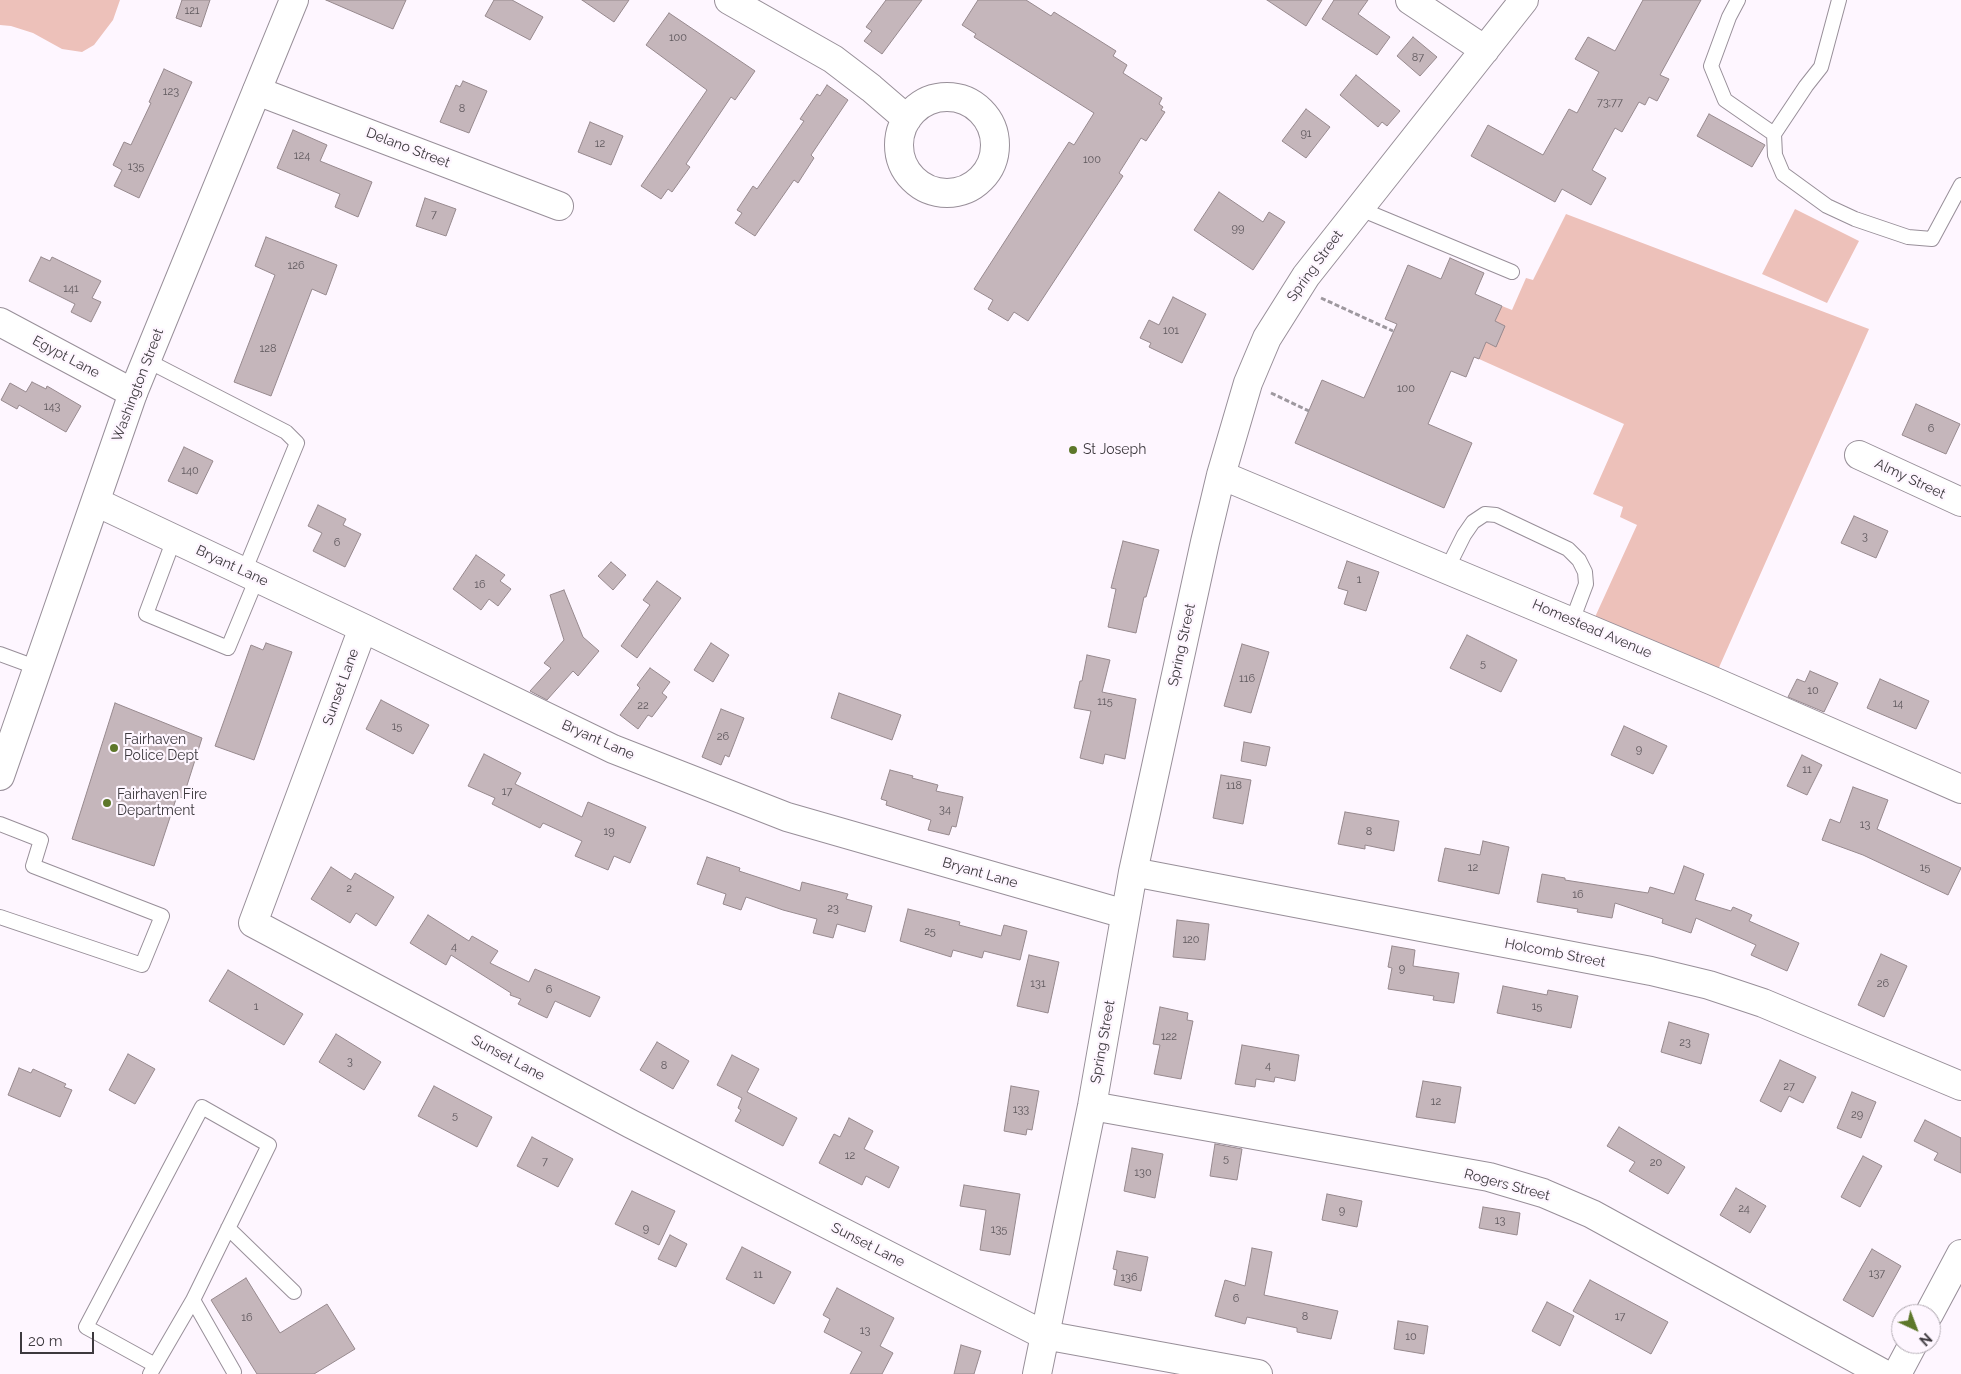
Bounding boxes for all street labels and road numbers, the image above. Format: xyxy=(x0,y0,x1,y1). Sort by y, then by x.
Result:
street label: Delano Street xyxy=(364,124,452,172)
street label: Spring Street xyxy=(1283,227,1347,305)
street label: Washington Street xyxy=(109,326,167,444)
street label: Egypt Lane xyxy=(30,332,102,382)
street label: Almy Street xyxy=(1872,455,1948,503)
street label: Bryant Lane xyxy=(193,542,271,590)
street label: Homestead Avenue xyxy=(1530,596,1654,662)
street label: Spring Street xyxy=(1165,602,1199,688)
street label: Sunset Lane xyxy=(319,646,363,728)
street label: Bryant Lane xyxy=(559,717,637,763)
street label: Bryant Lane xyxy=(940,854,1020,892)
street label: Holcomb Street xyxy=(1503,935,1607,971)
street label: Spring Street xyxy=(1087,999,1119,1085)
street label: Sunset Lane xyxy=(469,1032,547,1084)
street label: Rogers Street xyxy=(1462,1165,1552,1205)
street label: Sunset Lane xyxy=(828,1219,908,1271)

